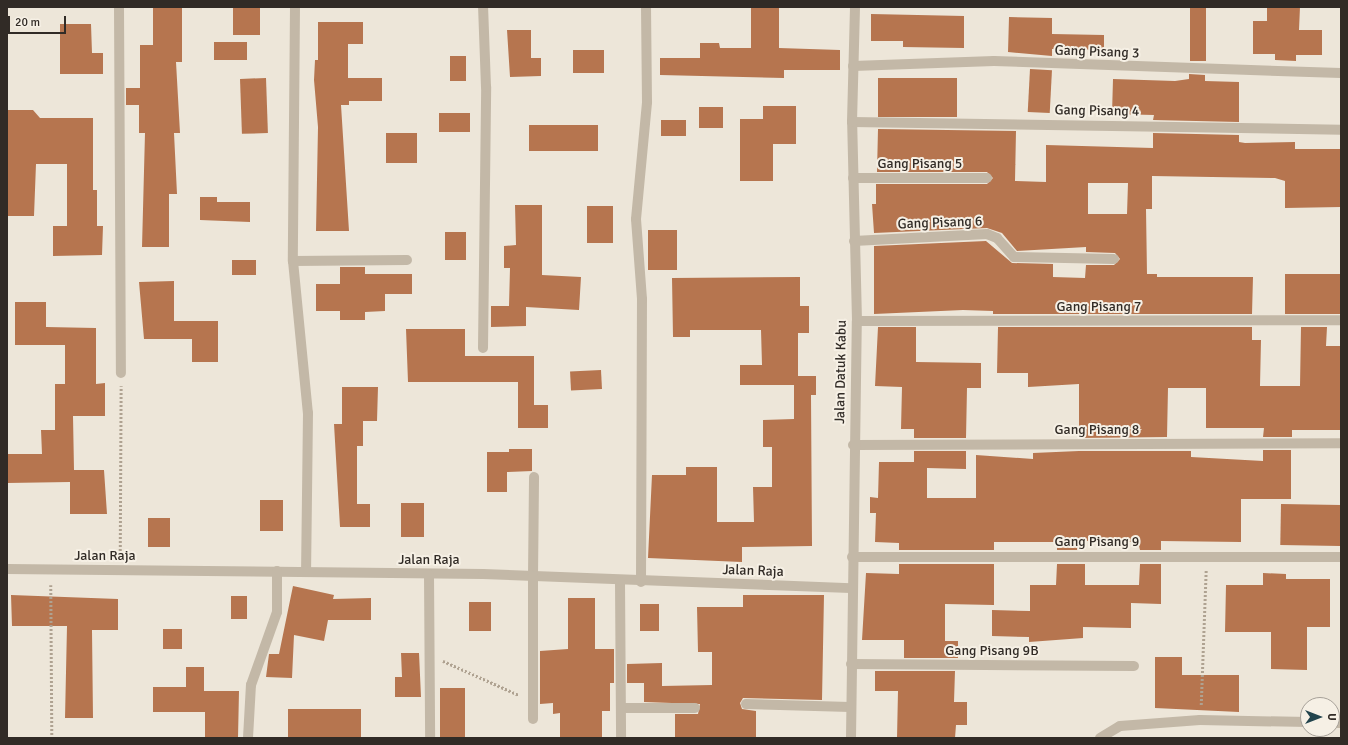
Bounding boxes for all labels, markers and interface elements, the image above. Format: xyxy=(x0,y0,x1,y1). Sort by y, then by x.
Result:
scale bar xyxy=(10,8,68,34)
text: 20 m xyxy=(15,15,40,30)
street label: Gang Pisang 3 xyxy=(1054,42,1140,62)
street label: Gang Pisang 4 xyxy=(1054,102,1140,120)
street label: Gang Pisang 5 xyxy=(878,156,962,172)
street label: Gang Pisang 6 xyxy=(897,213,983,233)
street label: Gang Pisang 7 xyxy=(1057,299,1141,315)
street label: Jalan Datuk Kabu xyxy=(832,320,850,424)
street label: Gang Pisang 8 xyxy=(1055,422,1139,438)
street label: Gang Pisang 9 xyxy=(1055,534,1139,550)
street label: Jalan Raja xyxy=(74,548,136,564)
street label: Jalan Raja xyxy=(398,552,460,568)
street label: Jalan Raja xyxy=(722,562,784,580)
street label: Gang Pisang 9B xyxy=(945,643,1039,659)
north arrow xyxy=(1300,697,1340,737)
text: U xyxy=(1325,713,1338,721)

